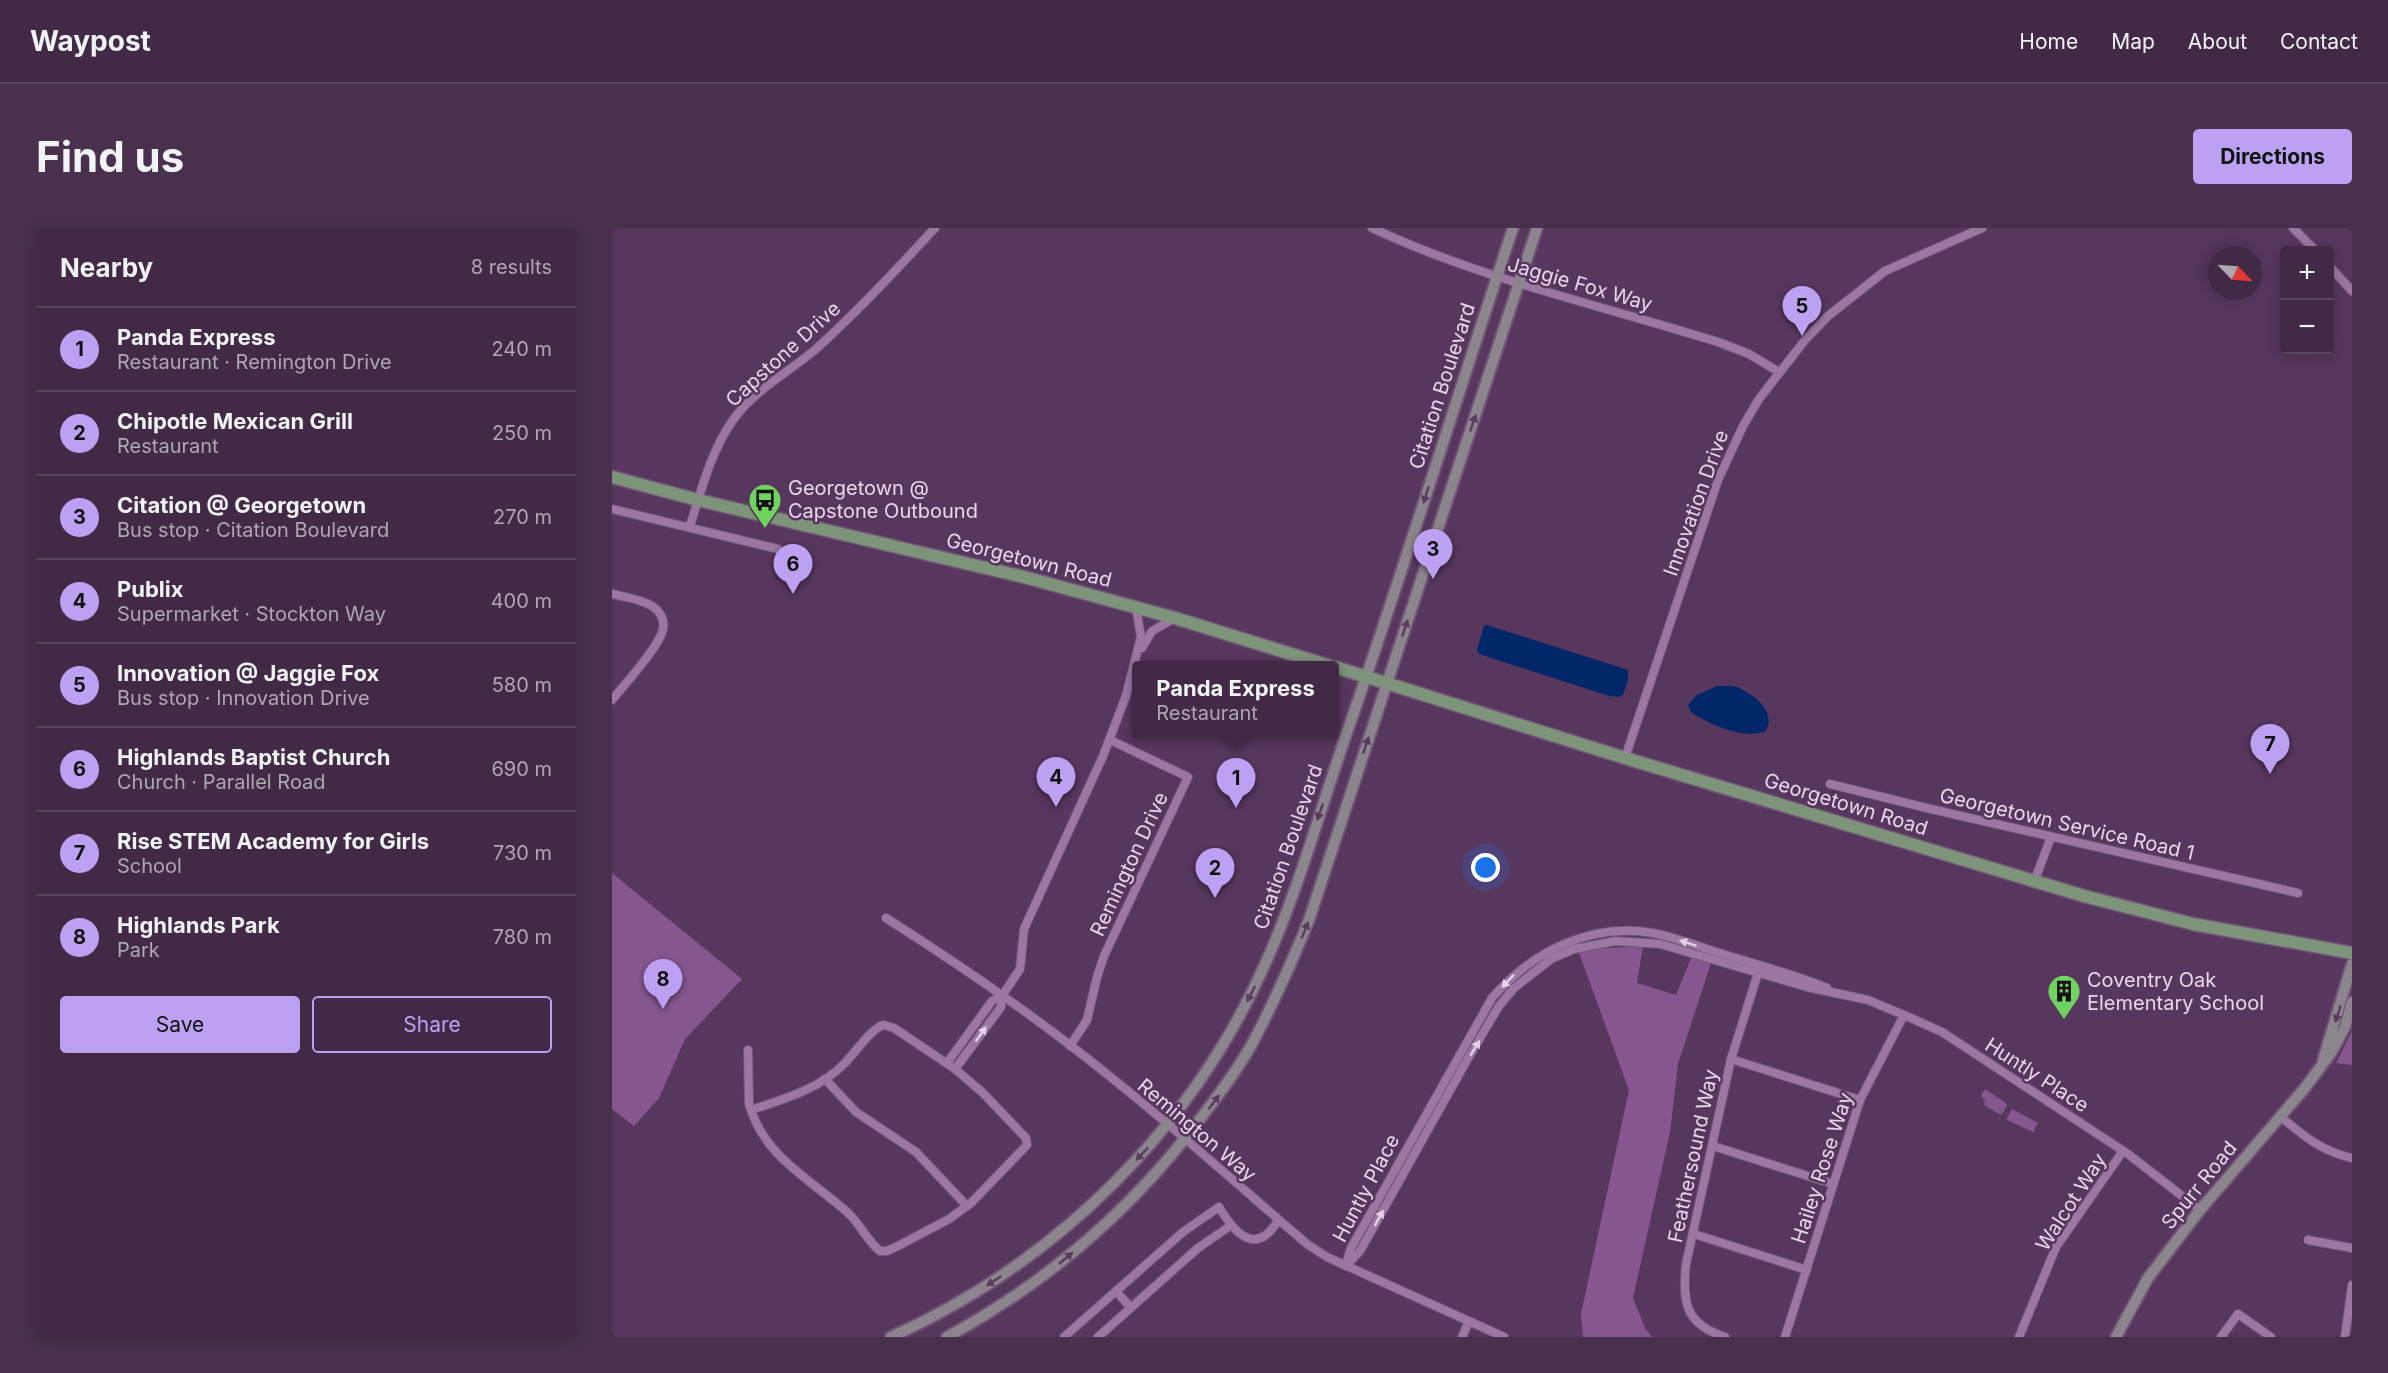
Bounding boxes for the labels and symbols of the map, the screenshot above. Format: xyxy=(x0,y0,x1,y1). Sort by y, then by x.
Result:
north arrow xyxy=(2208,246,2262,300)
street label: Jaggie Fox Way xyxy=(1505,252,1655,316)
pin: 5 xyxy=(1782,286,1822,336)
street label: Capstone Drive xyxy=(721,296,845,412)
street label: Citation Boulevard xyxy=(1404,300,1480,472)
one-way arrow xyxy=(1468,414,1478,432)
street label: Innovation Drive xyxy=(1658,427,1734,579)
place label: Georgetown @ Capstone Outbound xyxy=(788,476,978,523)
bus stop icon: Georgetown @ Capstone Outbound xyxy=(747,482,783,529)
one-way arrow xyxy=(1421,486,1430,504)
street label: Georgetown Road xyxy=(944,528,1114,592)
pin: 3 xyxy=(1414,530,1452,579)
pin: 6 xyxy=(774,544,813,594)
one-way arrow xyxy=(1401,619,1411,637)
pin: 7 xyxy=(2250,724,2290,774)
one-way arrow xyxy=(1361,736,1371,754)
pin: 4 xyxy=(1036,758,1076,807)
pin: 1 xyxy=(1216,758,1256,808)
street label: Citation Boulevard xyxy=(1248,761,1328,933)
street label: Georgetown Road xyxy=(1761,768,1931,840)
street label: Georgetown Service Road 1 xyxy=(1937,783,2197,865)
street label: Remington Drive xyxy=(1085,788,1173,940)
one-way arrow xyxy=(1315,803,1325,821)
pin: 2 xyxy=(1196,848,1234,898)
your location xyxy=(1471,853,1500,882)
one-way arrow xyxy=(1300,921,1310,939)
one-way arrow xyxy=(1679,938,1697,947)
pin: 8 xyxy=(644,960,682,1009)
place label: Coventry Oak Elementary School xyxy=(2087,968,2264,1015)
building icon: Coventry Oak Elementary School xyxy=(2046,973,2082,1020)
one-way arrow xyxy=(1501,974,1515,988)
one-way arrow xyxy=(1247,985,1256,1002)
one-way arrow xyxy=(2333,1005,2342,1023)
one-way arrow xyxy=(975,1026,987,1042)
street label: Huntly Place xyxy=(1981,1033,2093,1117)
one-way arrow xyxy=(1469,1040,1480,1056)
street label: Feathersound Way xyxy=(1663,1067,1723,1245)
street label: Remington Way xyxy=(1133,1073,1261,1187)
street label: Hailey Rose Way xyxy=(1786,1090,1858,1246)
one-way arrow xyxy=(1207,1094,1219,1109)
street label: Huntly Place xyxy=(1328,1130,1404,1246)
street label: Spurr Road xyxy=(2156,1136,2242,1234)
one-way arrow xyxy=(1135,1147,1149,1162)
street label: Walcot Way xyxy=(2031,1149,2111,1255)
one-way arrow xyxy=(1374,1209,1384,1226)
one-way arrow xyxy=(1058,1252,1073,1265)
one-way arrow xyxy=(986,1275,1002,1286)

